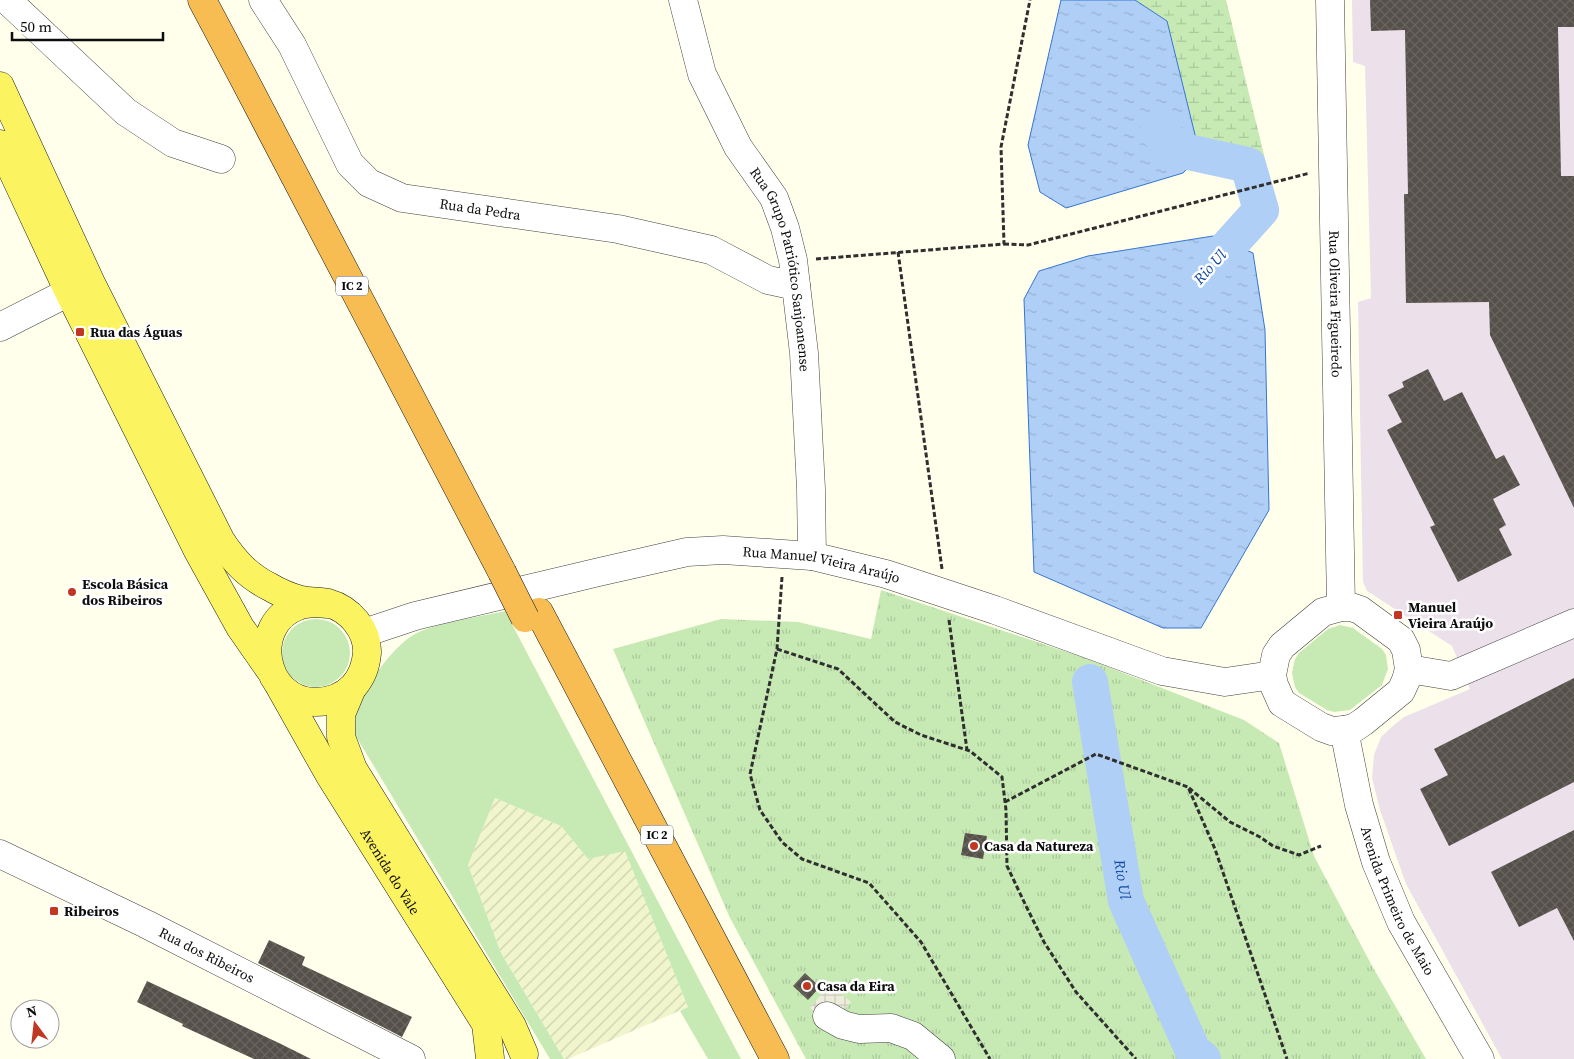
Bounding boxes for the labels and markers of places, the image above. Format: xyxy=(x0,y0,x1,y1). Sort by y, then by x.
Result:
place label: Rua das Águas xyxy=(90,322,183,342)
marker: Rua das Águas xyxy=(74,326,86,338)
place label: Escola Básica dos Ribeiros xyxy=(82,574,169,610)
marker: Escola Básica dos Ribeiros xyxy=(66,586,78,598)
place label: Manuel Vieira Araújo xyxy=(1408,597,1493,633)
marker: Manuel Vieira Araújo xyxy=(1392,609,1404,621)
place label: Casa da Natureza xyxy=(984,836,1094,856)
marker: Casa da Natureza xyxy=(968,840,980,852)
place label: Ribeiros xyxy=(64,901,120,921)
marker: Ribeiros xyxy=(48,905,60,917)
place label: Casa da Eira xyxy=(817,976,895,996)
marker: Casa da Eira xyxy=(801,980,813,992)

